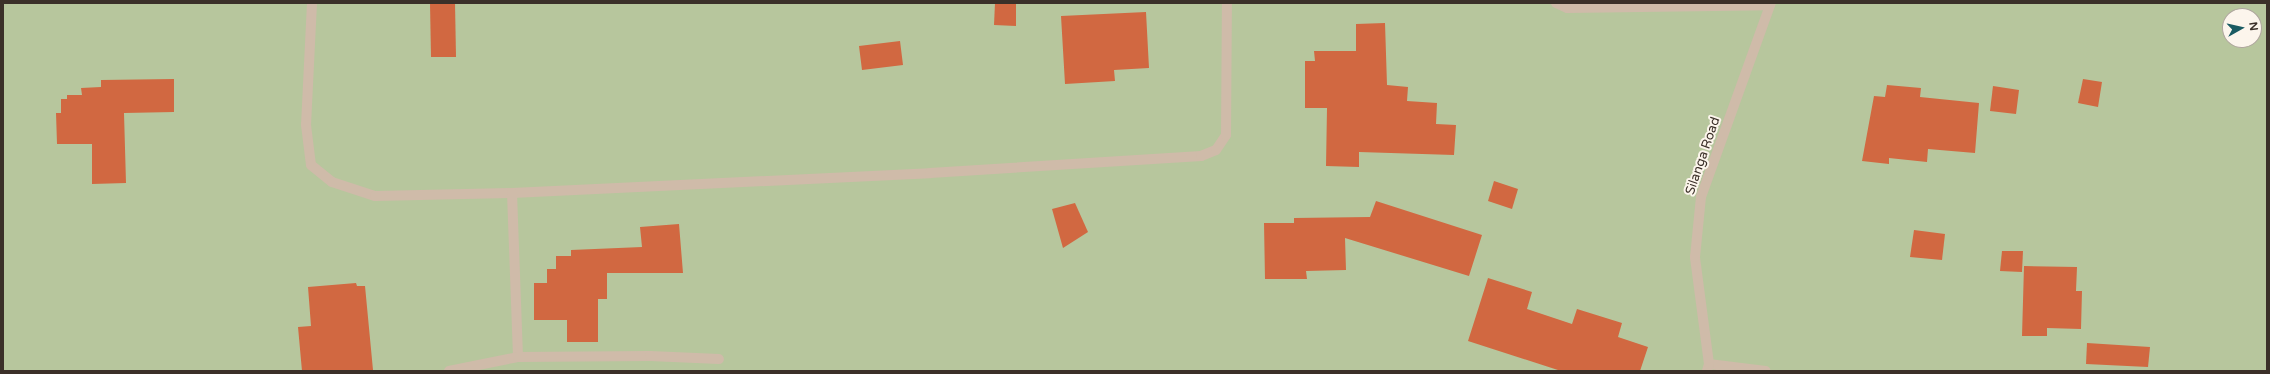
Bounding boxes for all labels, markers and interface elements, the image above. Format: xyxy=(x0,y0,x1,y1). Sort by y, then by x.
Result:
north arrow xyxy=(2222,8,2262,48)
text: N xyxy=(2246,21,2260,32)
street label: Silanga Road xyxy=(1682,115,1724,197)

